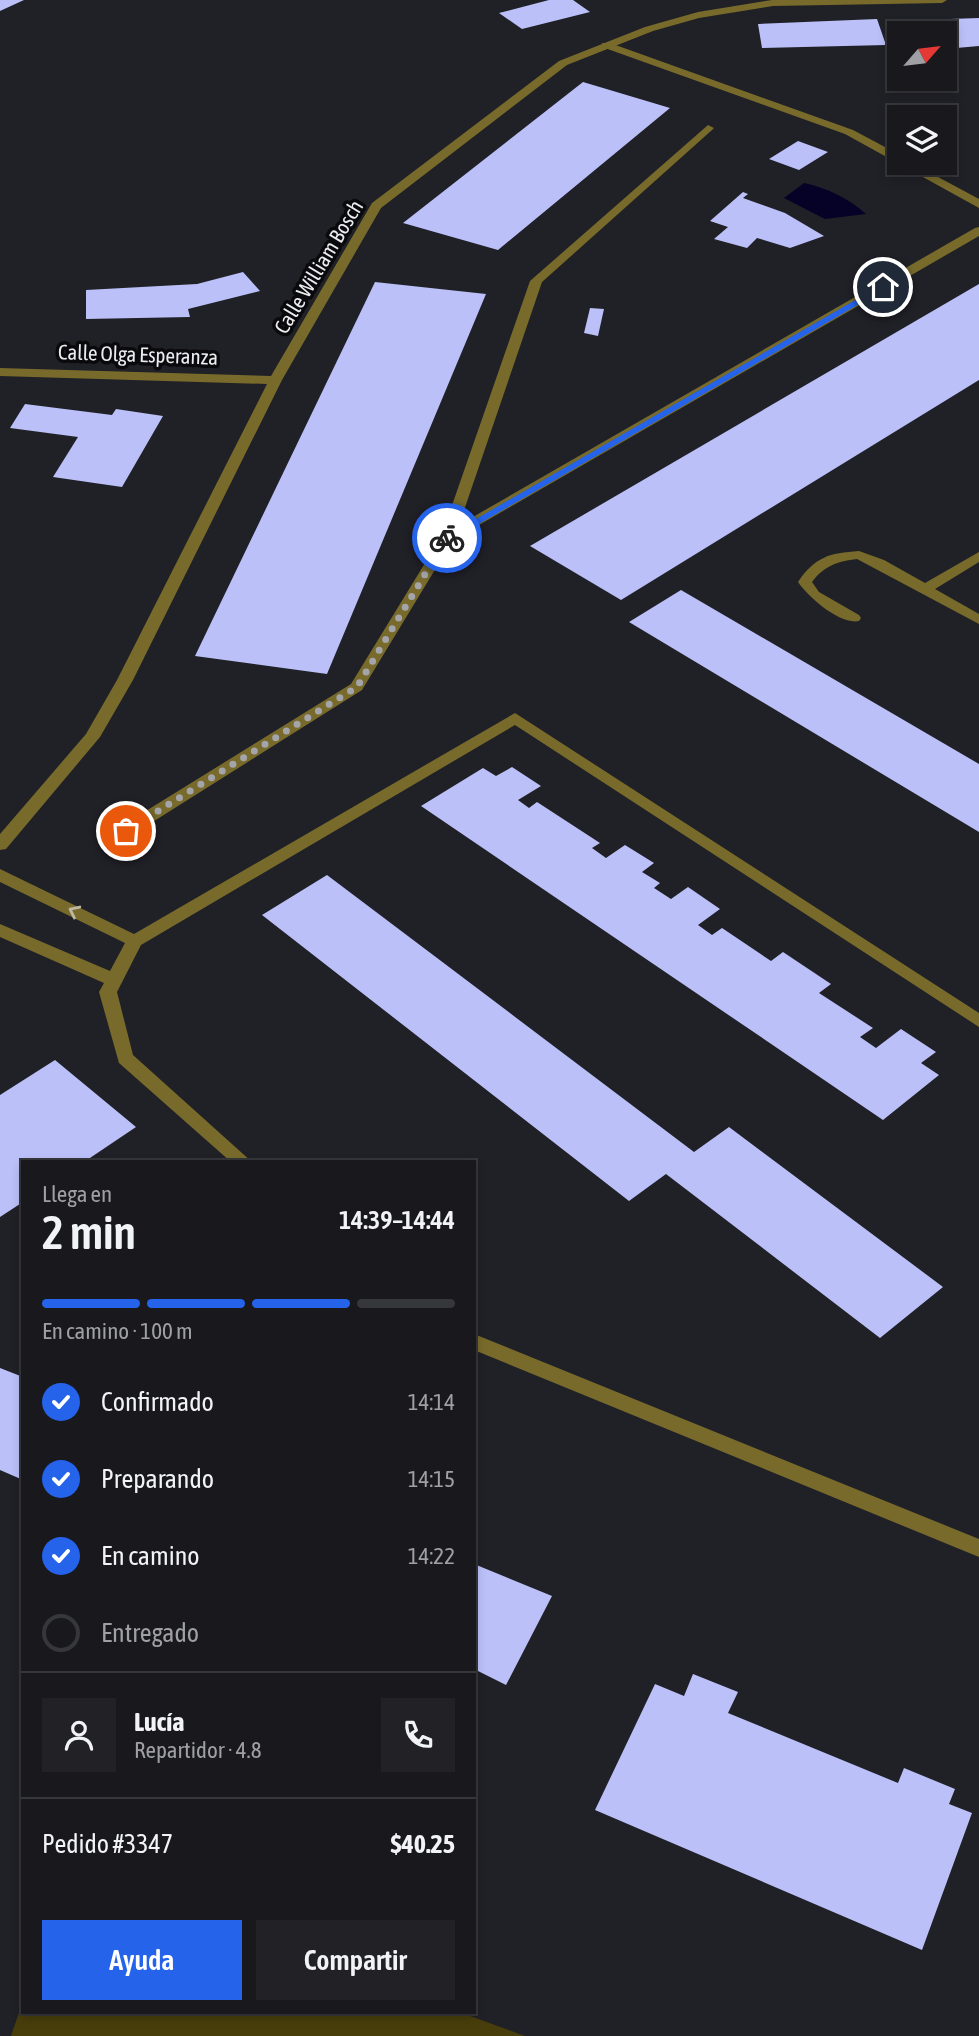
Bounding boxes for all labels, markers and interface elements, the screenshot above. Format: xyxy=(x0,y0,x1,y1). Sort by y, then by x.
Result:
north arrow xyxy=(887,21,957,91)
map controls xyxy=(887,21,957,175)
button: layers xyxy=(887,105,957,175)
street label: Calle William Bosch xyxy=(269,195,367,338)
pin xyxy=(853,257,913,317)
icon: home xyxy=(864,268,902,306)
street label: Calle Olga Esperanza xyxy=(58,339,219,369)
courier xyxy=(412,503,482,573)
icon: bike xyxy=(428,519,466,557)
pin xyxy=(96,801,156,861)
icon: bag xyxy=(107,812,145,850)
one-way arrow xyxy=(69,906,81,920)
text: Llega en xyxy=(42,1181,112,1207)
text: 14:39–14:44 xyxy=(339,1205,455,1235)
text: 2 min xyxy=(42,1206,136,1259)
text: En camino · 100 m xyxy=(42,1318,193,1344)
icon: check xyxy=(42,1383,80,1421)
text: Confirmado xyxy=(101,1387,214,1417)
text: 14:14 xyxy=(408,1389,455,1415)
icon: check xyxy=(42,1460,80,1498)
text: Preparando xyxy=(101,1464,214,1494)
text: 14:15 xyxy=(408,1466,455,1492)
icon: check xyxy=(42,1537,80,1575)
text: En camino xyxy=(101,1541,200,1571)
text: 14:22 xyxy=(408,1543,455,1569)
text: Entregado xyxy=(101,1618,199,1648)
button: person xyxy=(42,1698,116,1772)
button: phone xyxy=(381,1698,455,1772)
text: Lucía xyxy=(134,1707,184,1737)
text: Repartidor · 4.8 xyxy=(134,1737,261,1763)
text: Pedido #3347 xyxy=(42,1829,173,1859)
text: $40.25 xyxy=(391,1829,455,1859)
button: Ayuda xyxy=(42,1920,242,2000)
button: Compartir xyxy=(256,1920,455,2000)

